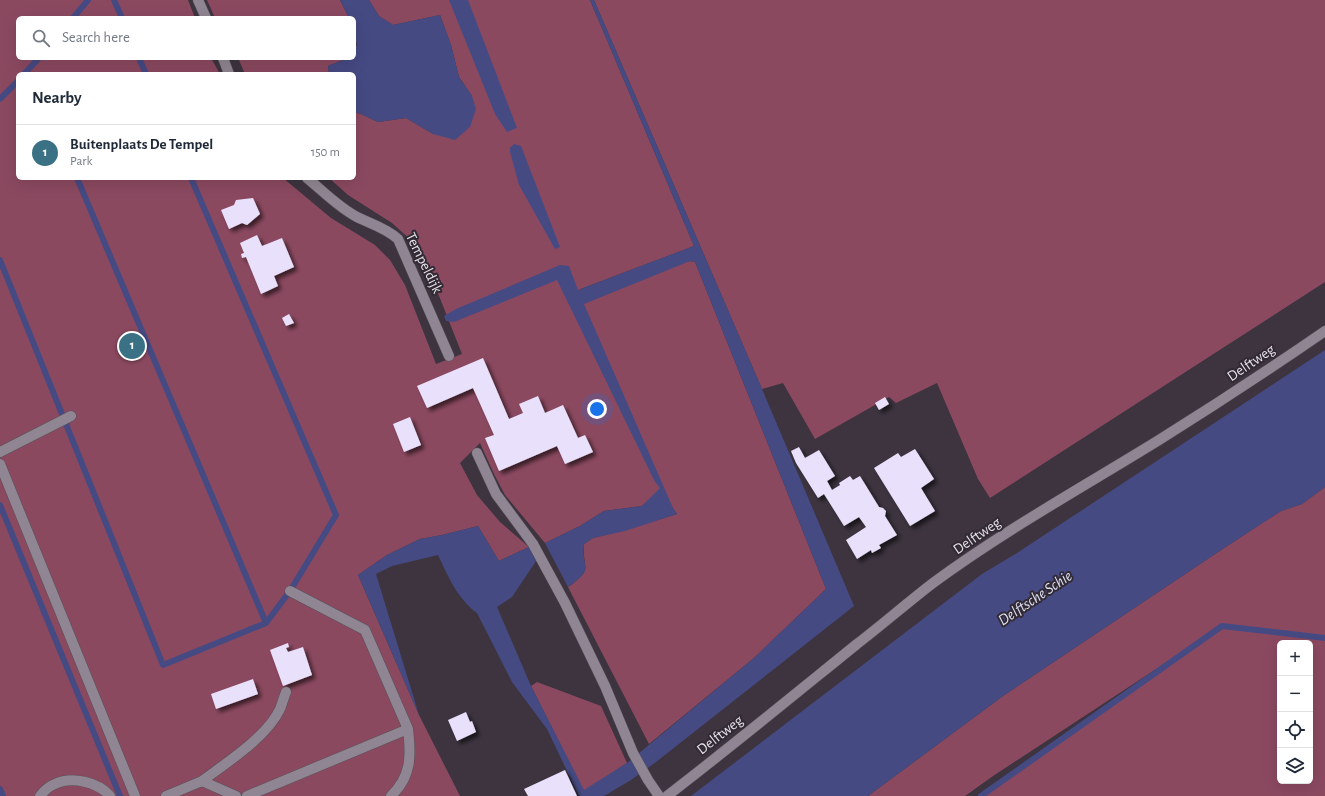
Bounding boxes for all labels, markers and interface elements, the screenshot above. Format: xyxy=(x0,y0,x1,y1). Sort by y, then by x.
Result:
search box xyxy=(16,16,356,60)
icon: search xyxy=(30,27,52,49)
text: Search here xyxy=(62,30,130,45)
text: Nearby xyxy=(32,89,82,106)
text: Buitenplaats De Tempel xyxy=(70,137,213,152)
text: 1 xyxy=(43,146,47,159)
text: 150 m xyxy=(311,146,340,159)
text: Park xyxy=(70,155,92,168)
street label: Tempeldijk xyxy=(403,230,445,296)
pin: 1 xyxy=(119,331,145,361)
street label: Delftweg xyxy=(1225,341,1278,384)
your location xyxy=(587,399,607,419)
street label: Delftweg xyxy=(951,514,1004,557)
water label: Delftsche Schie xyxy=(995,568,1075,628)
map controls xyxy=(1277,640,1313,784)
button: + xyxy=(1277,640,1313,676)
button: − xyxy=(1277,676,1313,712)
street label: Delftweg xyxy=(694,712,746,757)
button: locate xyxy=(1277,712,1313,748)
button: layers xyxy=(1277,748,1313,784)

